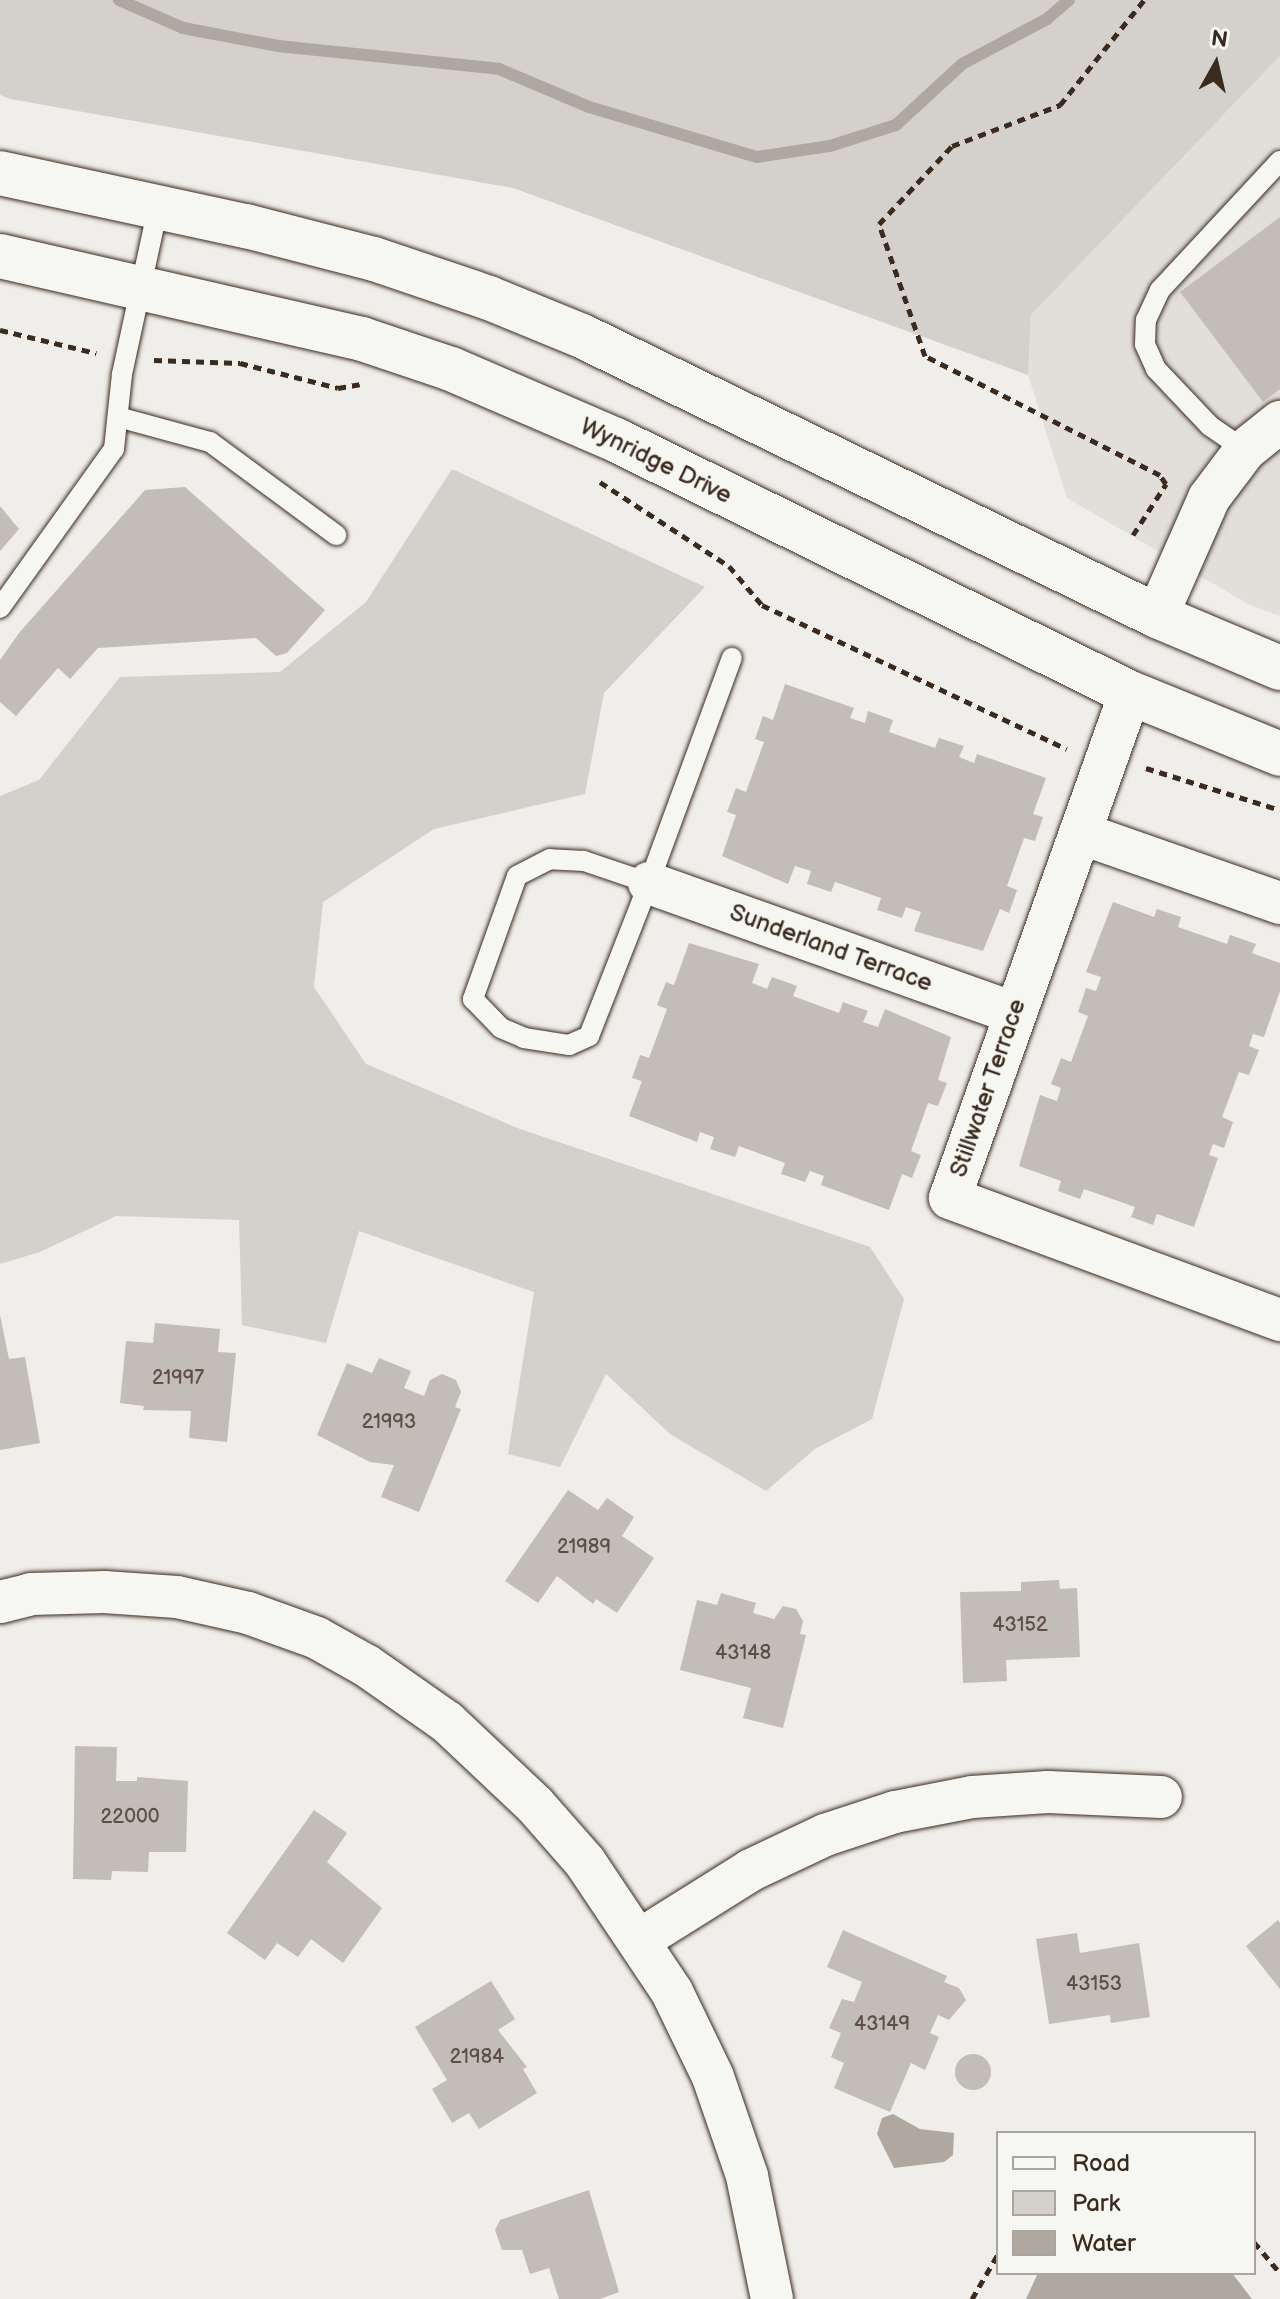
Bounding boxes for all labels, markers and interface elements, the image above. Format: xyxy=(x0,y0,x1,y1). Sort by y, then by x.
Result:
north arrow xyxy=(1176,24,1256,104)
text: N xyxy=(1209,25,1229,54)
street label: Wynridge Drive xyxy=(576,412,736,510)
street label: Sunderland Terrace xyxy=(725,898,937,998)
street label: Stillwater Terrace xyxy=(944,995,1032,1181)
house number: 21997 xyxy=(152,1366,204,1390)
house number: 21993 xyxy=(362,1410,416,1434)
house number: 21989 xyxy=(557,1535,611,1559)
house number: 43152 xyxy=(992,1613,1048,1637)
house number: 43148 xyxy=(715,1641,771,1665)
house number: 22000 xyxy=(101,1805,159,1829)
house number: 43153 xyxy=(1066,1972,1122,1996)
house number: 43149 xyxy=(854,2012,910,2036)
house number: 21984 xyxy=(450,2045,504,2069)
legend xyxy=(996,2131,1256,2275)
text: Road xyxy=(1072,2149,1130,2178)
text: Park xyxy=(1072,2189,1120,2218)
text: Water xyxy=(1072,2229,1136,2258)

